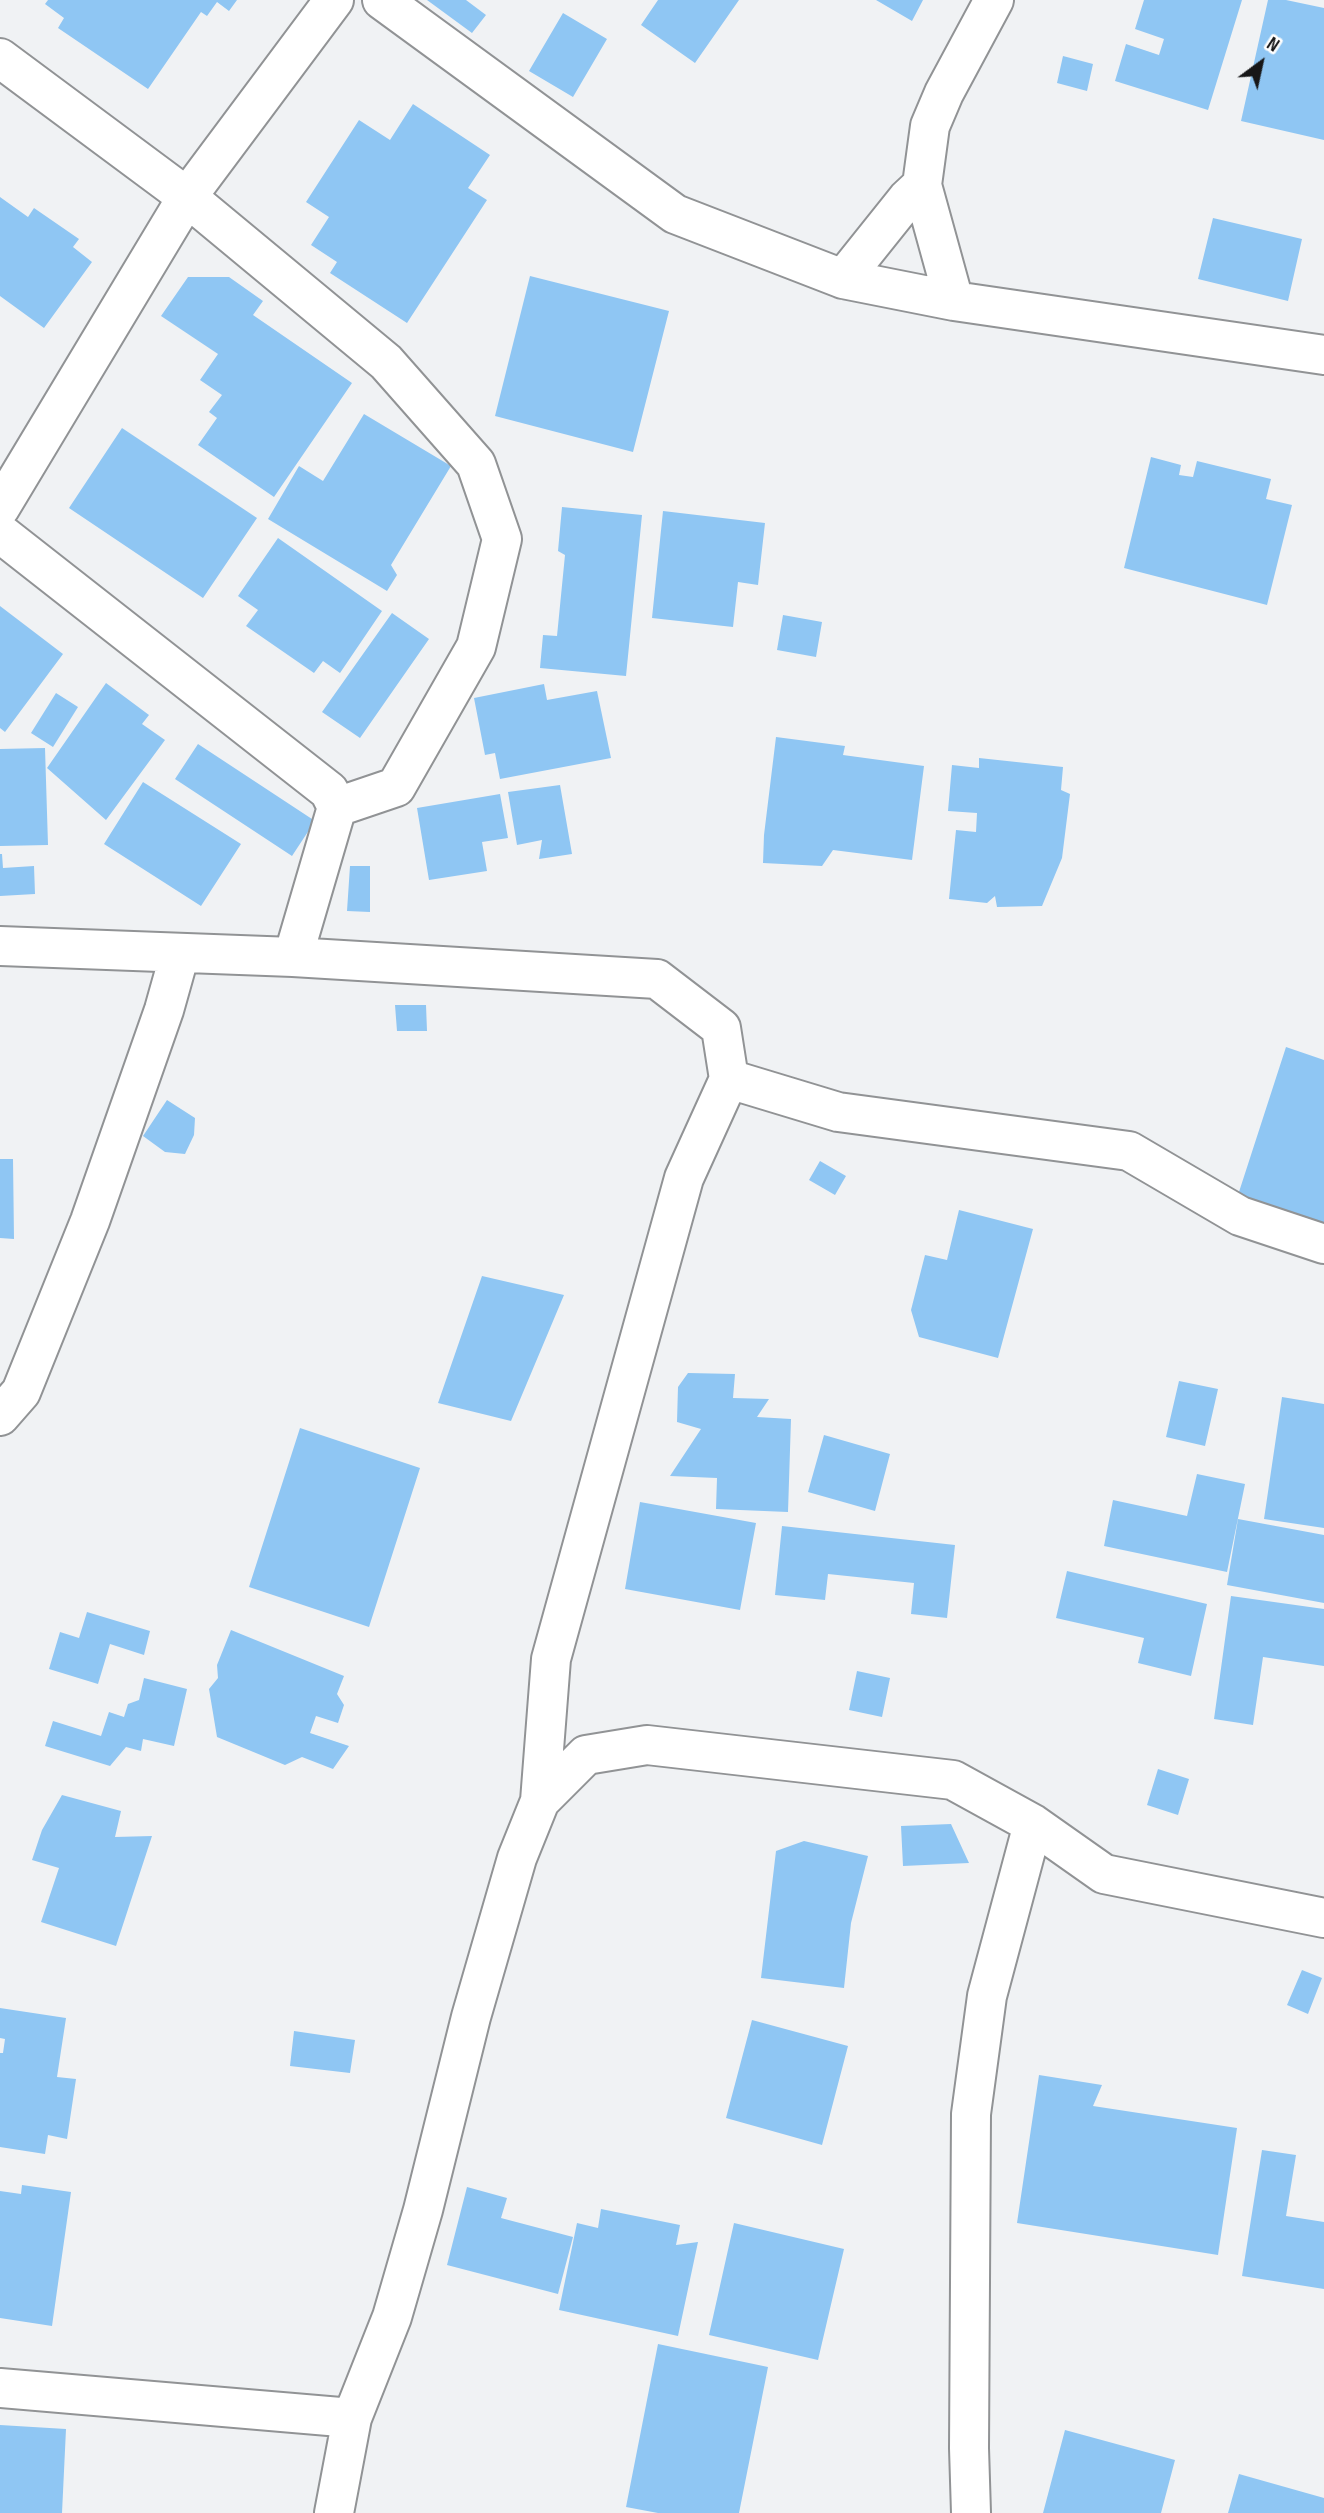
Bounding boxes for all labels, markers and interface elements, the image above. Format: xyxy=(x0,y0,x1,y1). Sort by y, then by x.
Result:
north arrow xyxy=(1226,28,1296,98)
text: N xyxy=(1262,33,1283,57)

